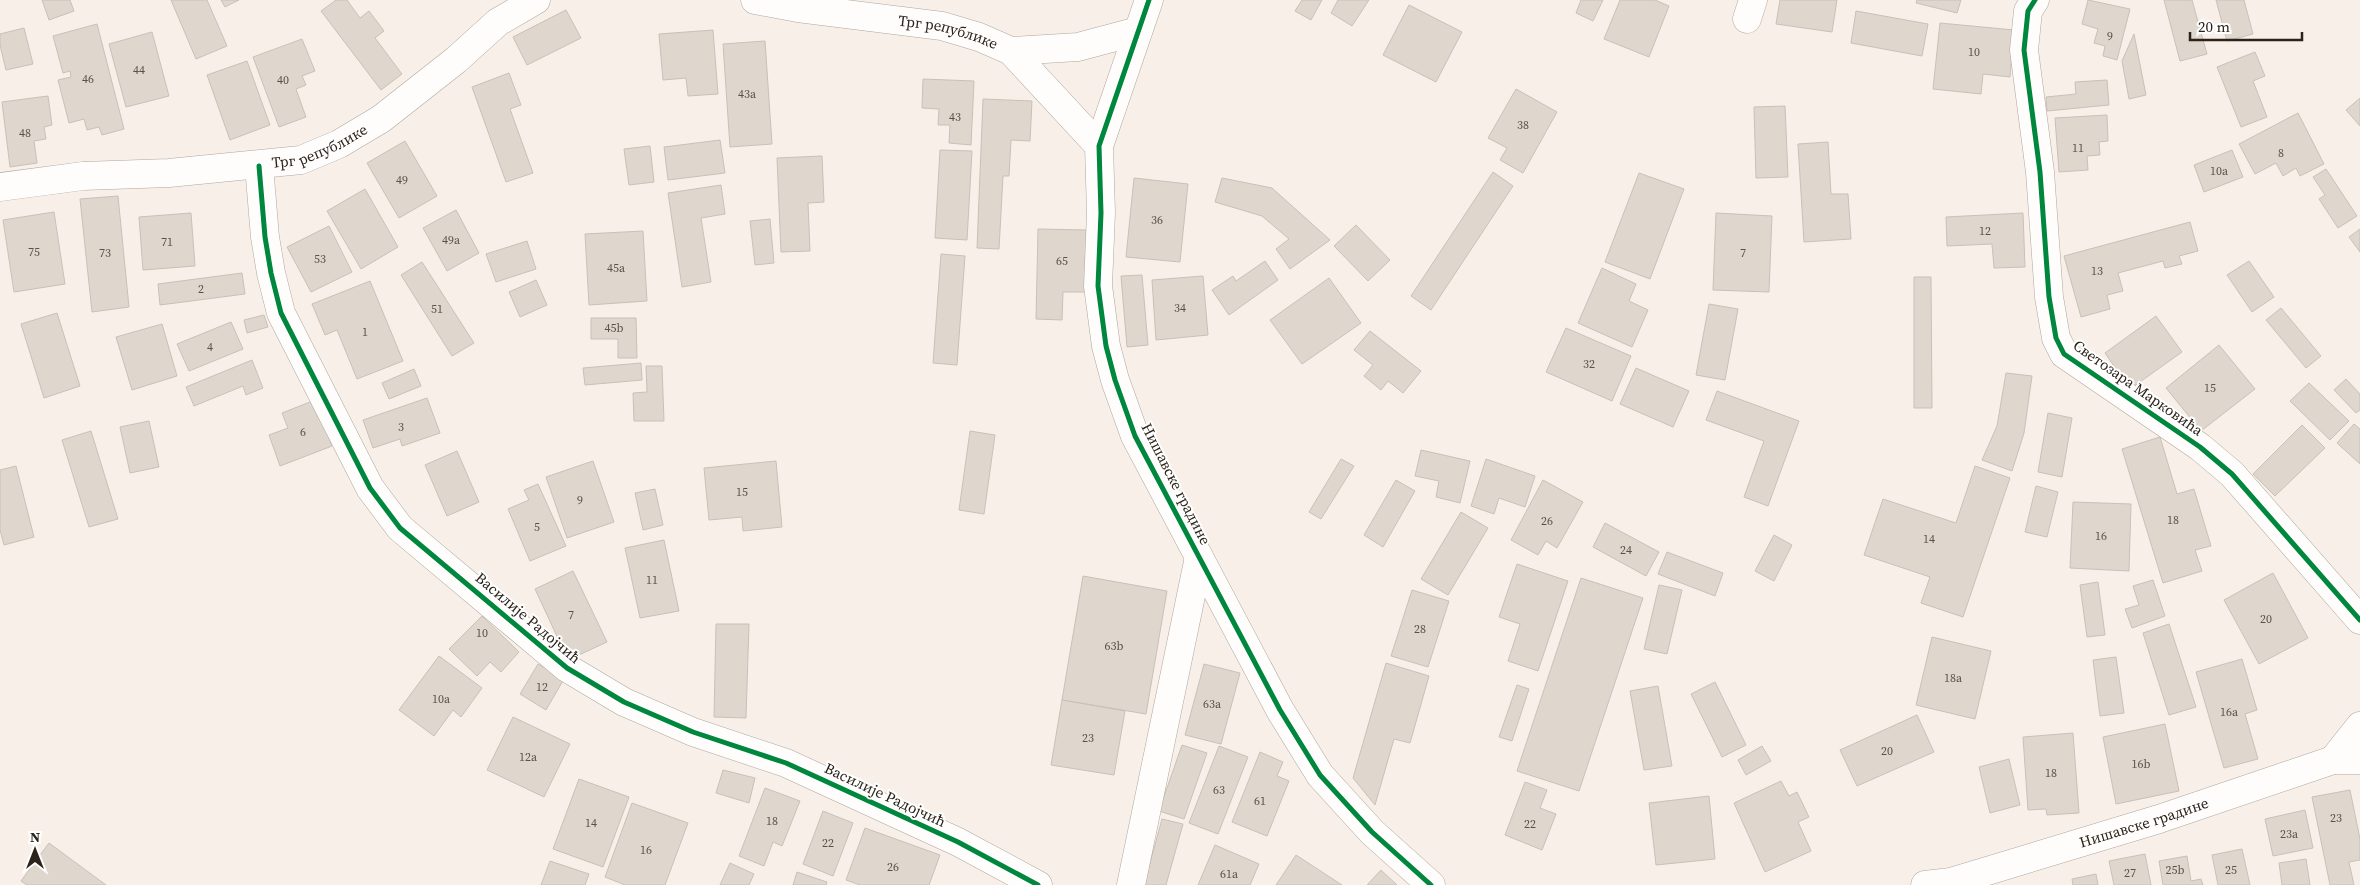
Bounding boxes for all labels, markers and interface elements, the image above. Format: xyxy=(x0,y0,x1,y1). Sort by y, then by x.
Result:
street label: Трг републике xyxy=(897,10,1002,54)
scale bar xyxy=(2190,10,2302,42)
text: 20 m xyxy=(2198,16,2230,37)
house number: 9 xyxy=(2107,28,2113,44)
house number: 10 xyxy=(1968,44,1980,60)
house number: 44 xyxy=(133,62,145,78)
house number: 46 xyxy=(82,71,94,87)
house number: 40 xyxy=(277,72,289,88)
house number: 43a xyxy=(738,86,757,102)
house number: 43 xyxy=(949,109,961,125)
house number: 38 xyxy=(1517,117,1529,133)
street label: Трг републике xyxy=(271,118,371,173)
house number: 48 xyxy=(19,125,31,141)
house number: 11 xyxy=(2072,140,2084,156)
house number: 8 xyxy=(2278,145,2284,161)
house number: 10a xyxy=(2210,163,2229,179)
house number: 49 xyxy=(396,172,408,188)
house number: 36 xyxy=(1151,212,1163,228)
house number: 12 xyxy=(1979,223,1991,239)
house number: 49a xyxy=(442,232,461,248)
house number: 71 xyxy=(161,234,173,250)
house number: 75 xyxy=(28,244,40,260)
house number: 73 xyxy=(99,245,111,261)
house number: 7 xyxy=(1740,245,1746,261)
house number: 53 xyxy=(314,251,326,267)
house number: 65 xyxy=(1056,253,1068,269)
house number: 45a xyxy=(607,260,626,276)
house number: 13 xyxy=(2091,263,2103,279)
house number: 2 xyxy=(198,281,204,297)
house number: 34 xyxy=(1174,300,1186,316)
house number: 51 xyxy=(431,301,443,317)
house number: 45b xyxy=(605,320,624,336)
house number: 1 xyxy=(362,324,368,340)
street label: Светозара Марковића xyxy=(2069,335,2208,441)
house number: 4 xyxy=(207,339,213,355)
house number: 32 xyxy=(1583,356,1595,372)
house number: 15 xyxy=(2204,380,2216,396)
house number: 3 xyxy=(398,419,404,435)
street label: Нишавске градине xyxy=(1137,419,1216,549)
house number: 6 xyxy=(300,424,306,440)
house number: 15 xyxy=(736,484,748,500)
house number: 9 xyxy=(577,492,583,508)
house number: 18 xyxy=(2167,512,2179,528)
house number: 26 xyxy=(1541,513,1553,529)
house number: 5 xyxy=(534,519,540,535)
house number: 16 xyxy=(2095,528,2107,544)
house number: 14 xyxy=(1923,531,1935,547)
house number: 24 xyxy=(1620,542,1632,558)
street label: Василије Радојчић xyxy=(471,567,586,668)
house number: 11 xyxy=(646,572,658,588)
house number: 7 xyxy=(568,607,574,623)
house number: 20 xyxy=(2260,611,2272,627)
house number: 28 xyxy=(1414,621,1426,637)
house number: 10 xyxy=(476,625,488,641)
house number: 63b xyxy=(1105,638,1124,654)
house number: 18a xyxy=(1944,670,1963,686)
house number: 12 xyxy=(536,679,548,695)
house number: 10a xyxy=(432,691,451,707)
house number: 63a xyxy=(1203,696,1222,712)
house number: 16a xyxy=(2220,704,2239,720)
house number: 23 xyxy=(1082,730,1094,746)
house number: 20 xyxy=(1881,743,1893,759)
house number: 12a xyxy=(519,749,538,765)
house number: 16b xyxy=(2132,756,2151,772)
street label: Василије Радојчић xyxy=(821,757,949,832)
house number: 18 xyxy=(2045,765,2057,781)
house number: 63 xyxy=(1213,782,1225,798)
street label: Нишавске градине xyxy=(2077,792,2212,853)
house number: 61 xyxy=(1254,793,1266,809)
house number: 23 xyxy=(2330,810,2342,826)
house number: 18 xyxy=(766,813,778,829)
house number: 14 xyxy=(585,815,597,831)
house number: 22 xyxy=(1524,816,1536,832)
north arrow xyxy=(10,825,60,875)
house number: 23a xyxy=(2280,826,2299,842)
text: N xyxy=(30,827,40,847)
house number: 22 xyxy=(822,835,834,851)
house number: 16 xyxy=(640,842,652,858)
house number: 26 xyxy=(887,859,899,875)
house number: 25b xyxy=(2166,862,2185,878)
house number: 25 xyxy=(2225,862,2237,878)
house number: 27 xyxy=(2124,865,2136,881)
house number: 61a xyxy=(1220,866,1239,882)

